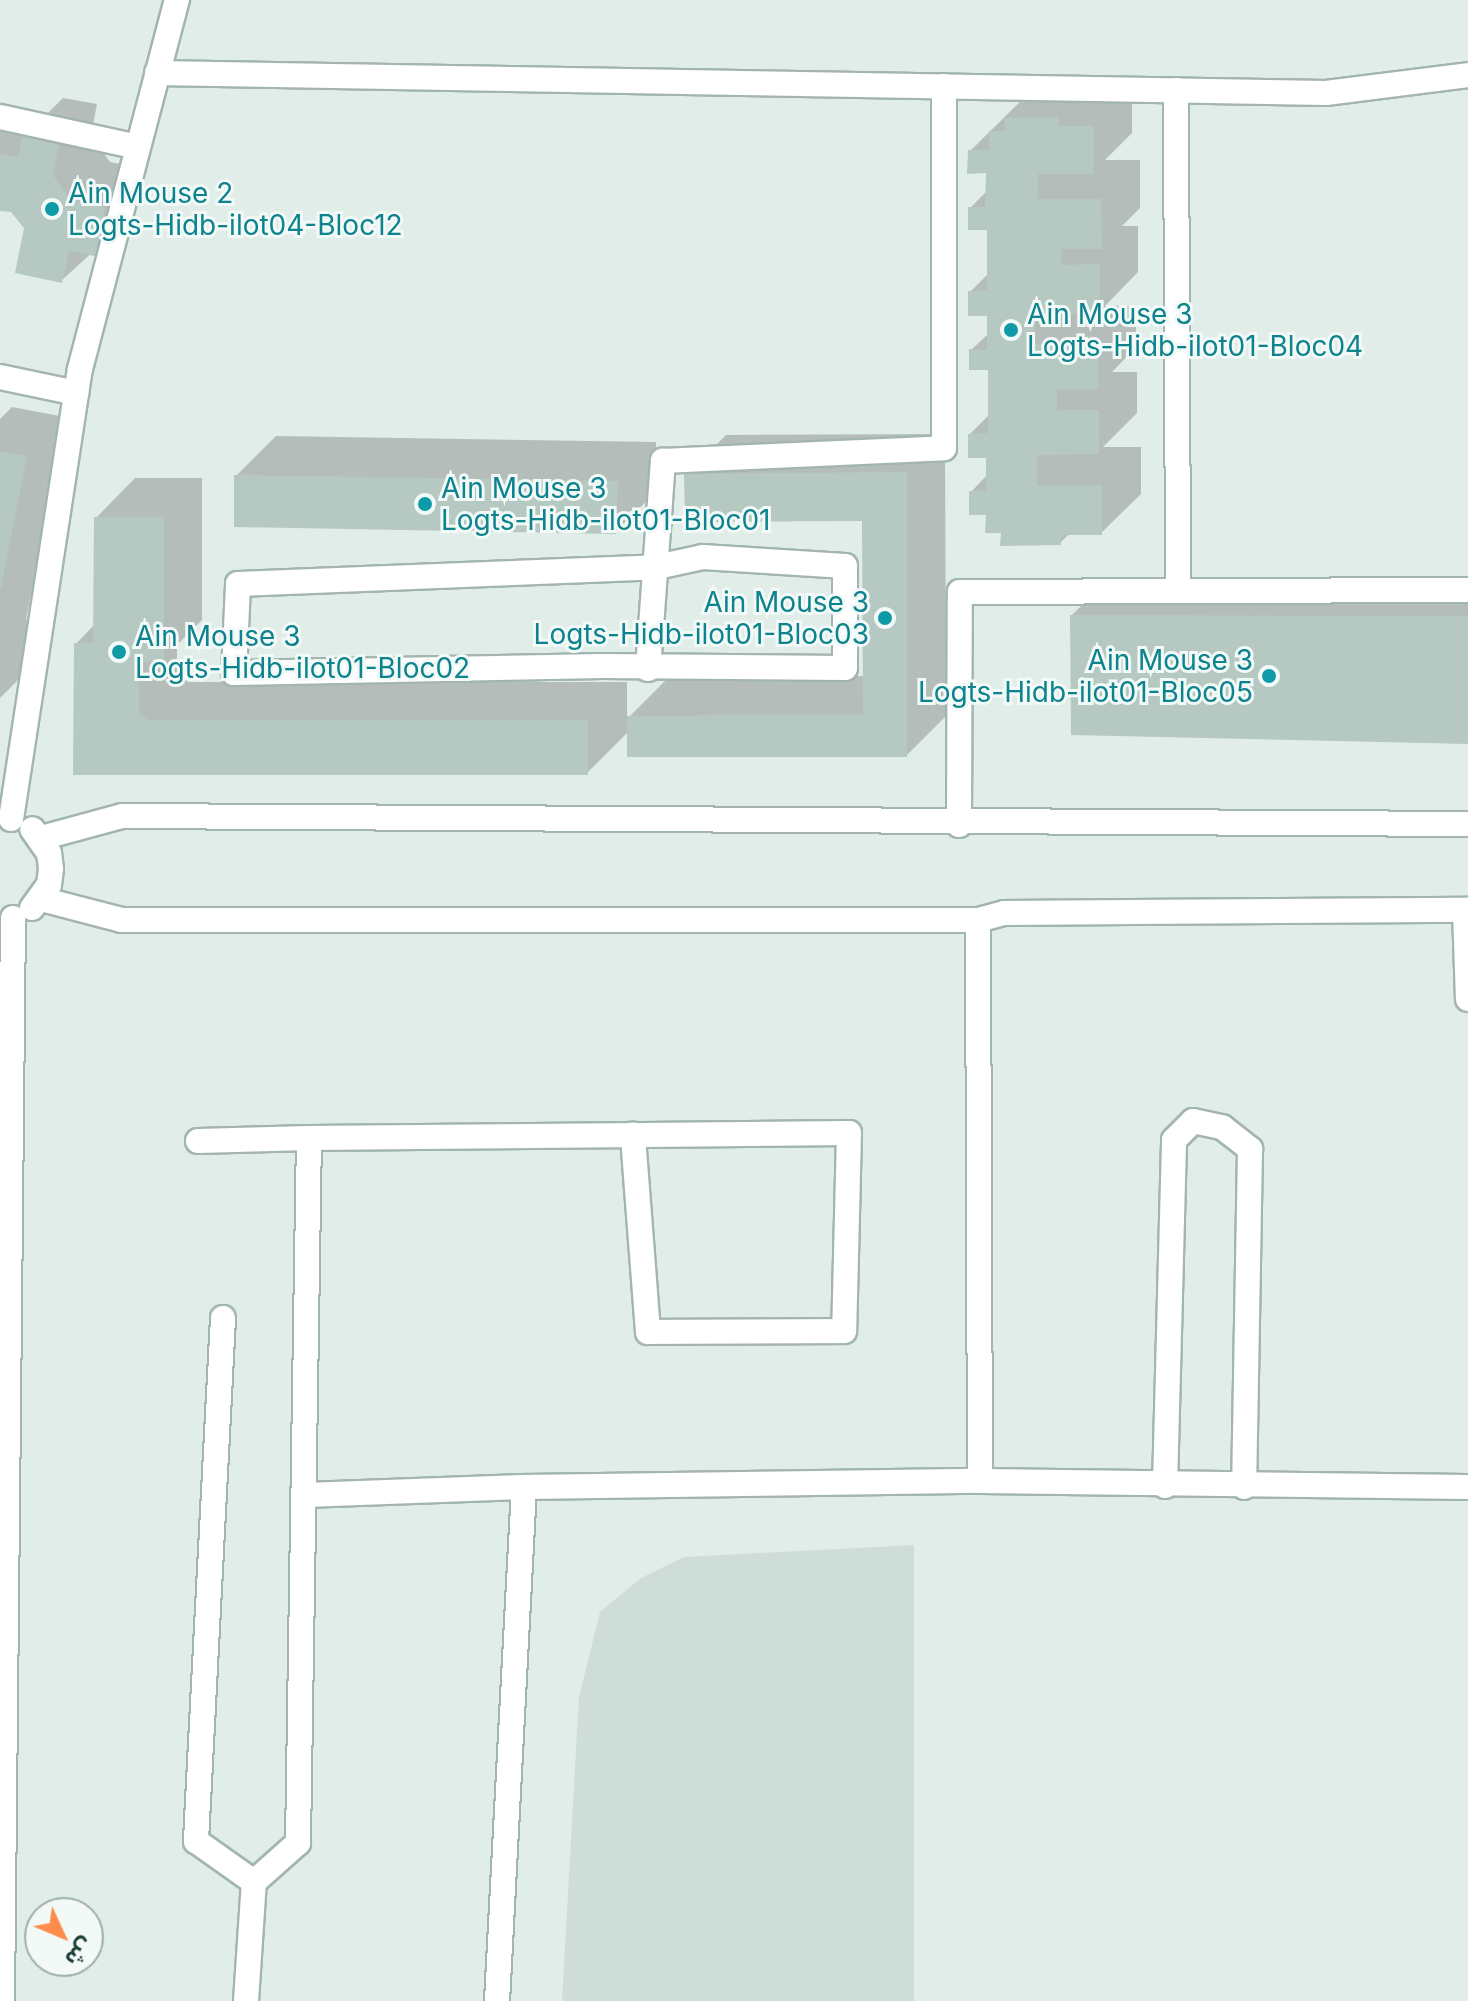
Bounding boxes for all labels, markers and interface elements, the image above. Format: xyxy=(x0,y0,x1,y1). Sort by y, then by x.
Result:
place label: Ain Mouse 2 Logts-Hidb-ilot04-Bloc12 xyxy=(68,176,403,242)
marker: Ain Mouse 2 Logts-Hidb-ilot04-Bloc12 xyxy=(43,200,61,218)
place label: Ain Mouse 3 Logts-Hidb-ilot01-Bloc04 xyxy=(1027,297,1363,363)
marker: Ain Mouse 3 Logts-Hidb-ilot01-Bloc04 xyxy=(1002,321,1020,339)
place label: Ain Mouse 3 Logts-Hidb-ilot01-Bloc01 xyxy=(441,471,770,537)
marker: Ain Mouse 3 Logts-Hidb-ilot01-Bloc01 xyxy=(416,495,434,513)
place label: Ain Mouse 3 Logts-Hidb-ilot01-Bloc03 xyxy=(534,585,869,651)
marker: Ain Mouse 3 Logts-Hidb-ilot01-Bloc03 xyxy=(876,609,894,627)
place label: Ain Mouse 3 Logts-Hidb-ilot01-Bloc02 xyxy=(135,619,470,685)
marker: Ain Mouse 3 Logts-Hidb-ilot01-Bloc02 xyxy=(110,643,128,661)
place label: Ain Mouse 3 Logts-Hidb-ilot01-Bloc05 xyxy=(918,643,1253,709)
marker: Ain Mouse 3 Logts-Hidb-ilot01-Bloc05 xyxy=(1260,667,1278,685)
north arrow xyxy=(24,1897,104,1977)
text: ش xyxy=(60,1932,100,1972)

